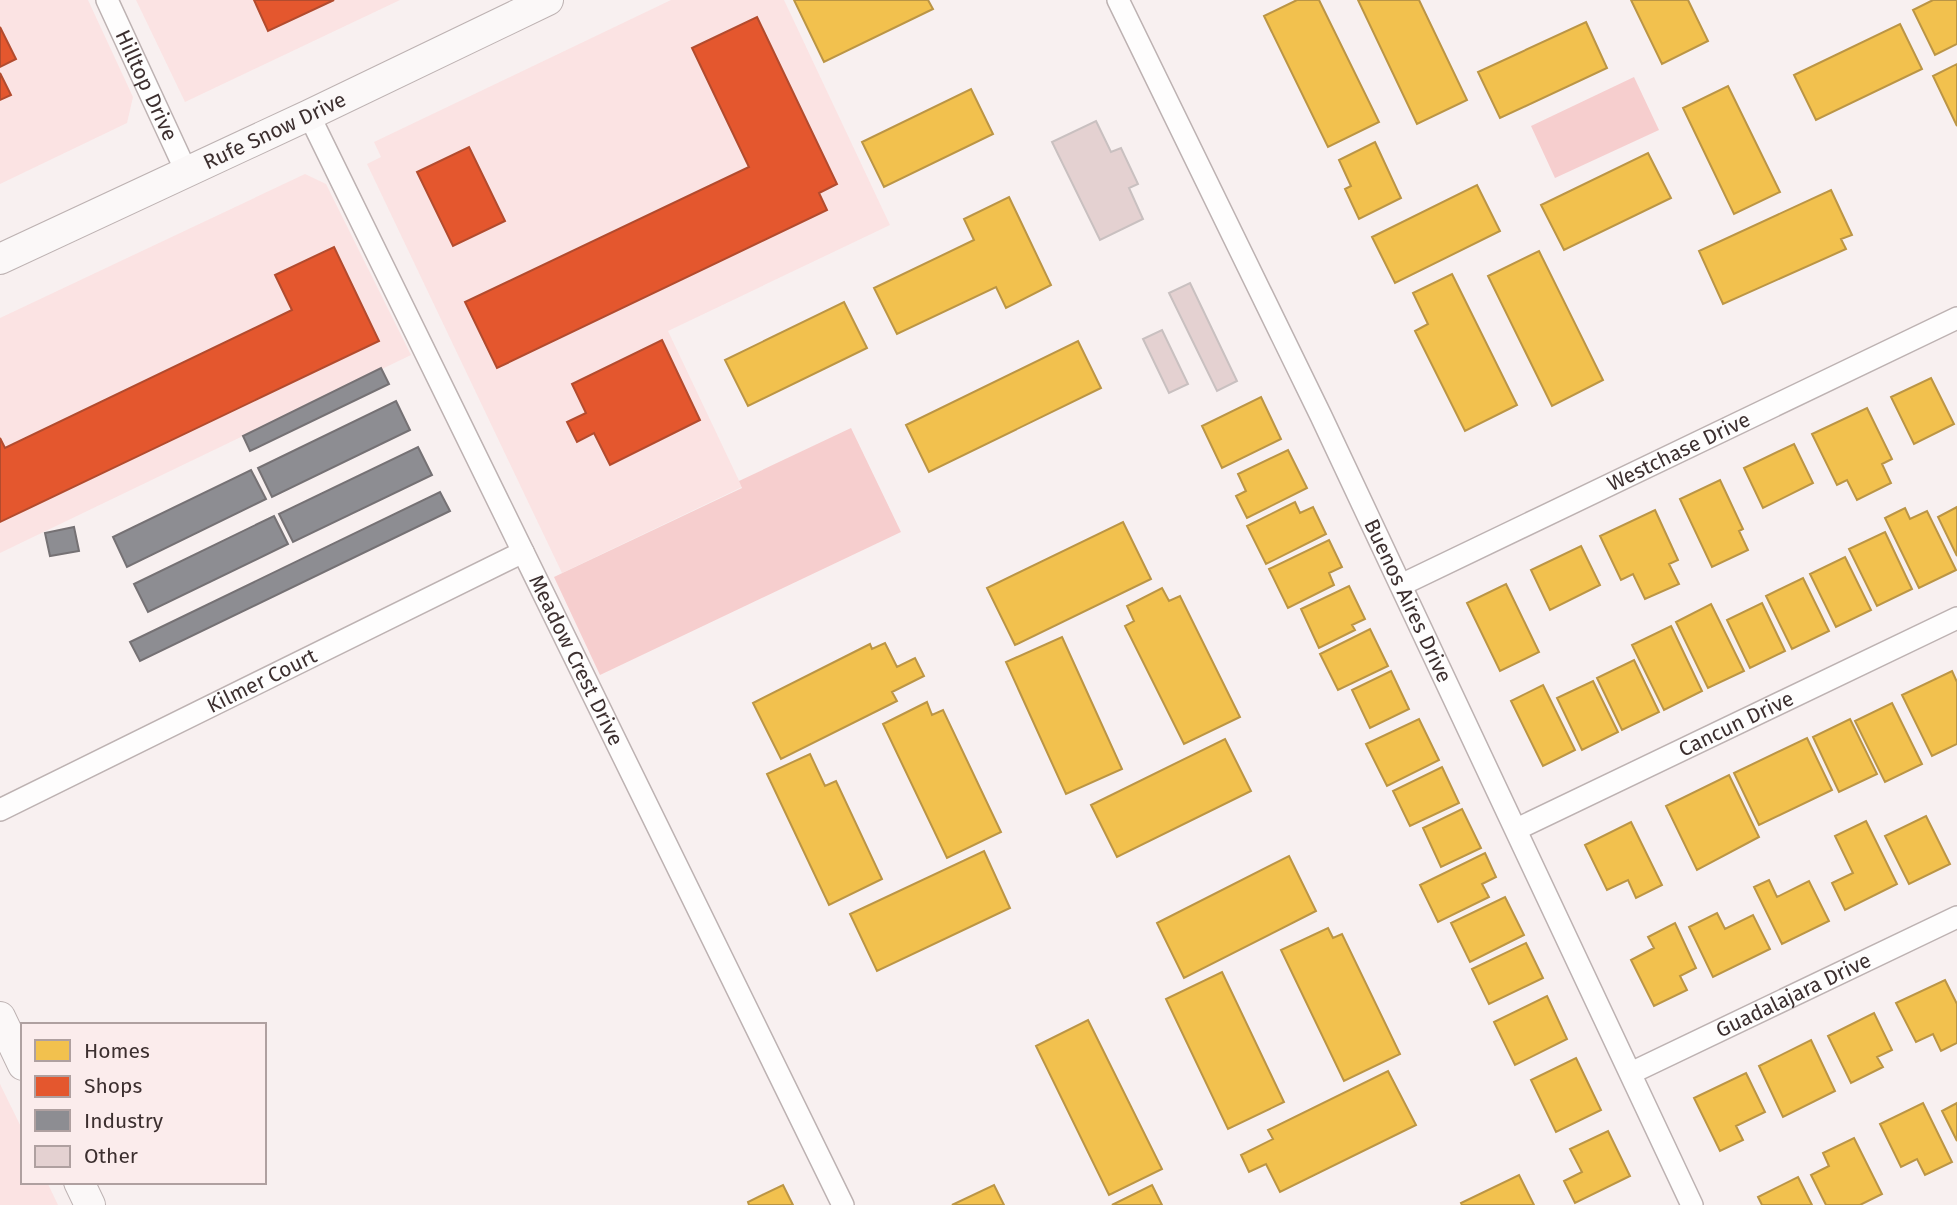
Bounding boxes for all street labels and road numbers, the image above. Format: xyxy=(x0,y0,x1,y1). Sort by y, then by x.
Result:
street label: Hilltop Drive xyxy=(110,26,183,145)
street label: Rufe Snow Drive xyxy=(199,86,350,175)
street label: Westchase Drive xyxy=(1603,406,1754,497)
street label: Buenos Aires Drive xyxy=(1358,515,1457,687)
street label: Meadow Crest Drive xyxy=(523,570,629,750)
street label: Kilmer Court xyxy=(203,643,321,719)
street label: Cancun Drive xyxy=(1674,685,1798,763)
street label: Guadalajara Drive xyxy=(1712,947,1875,1044)

